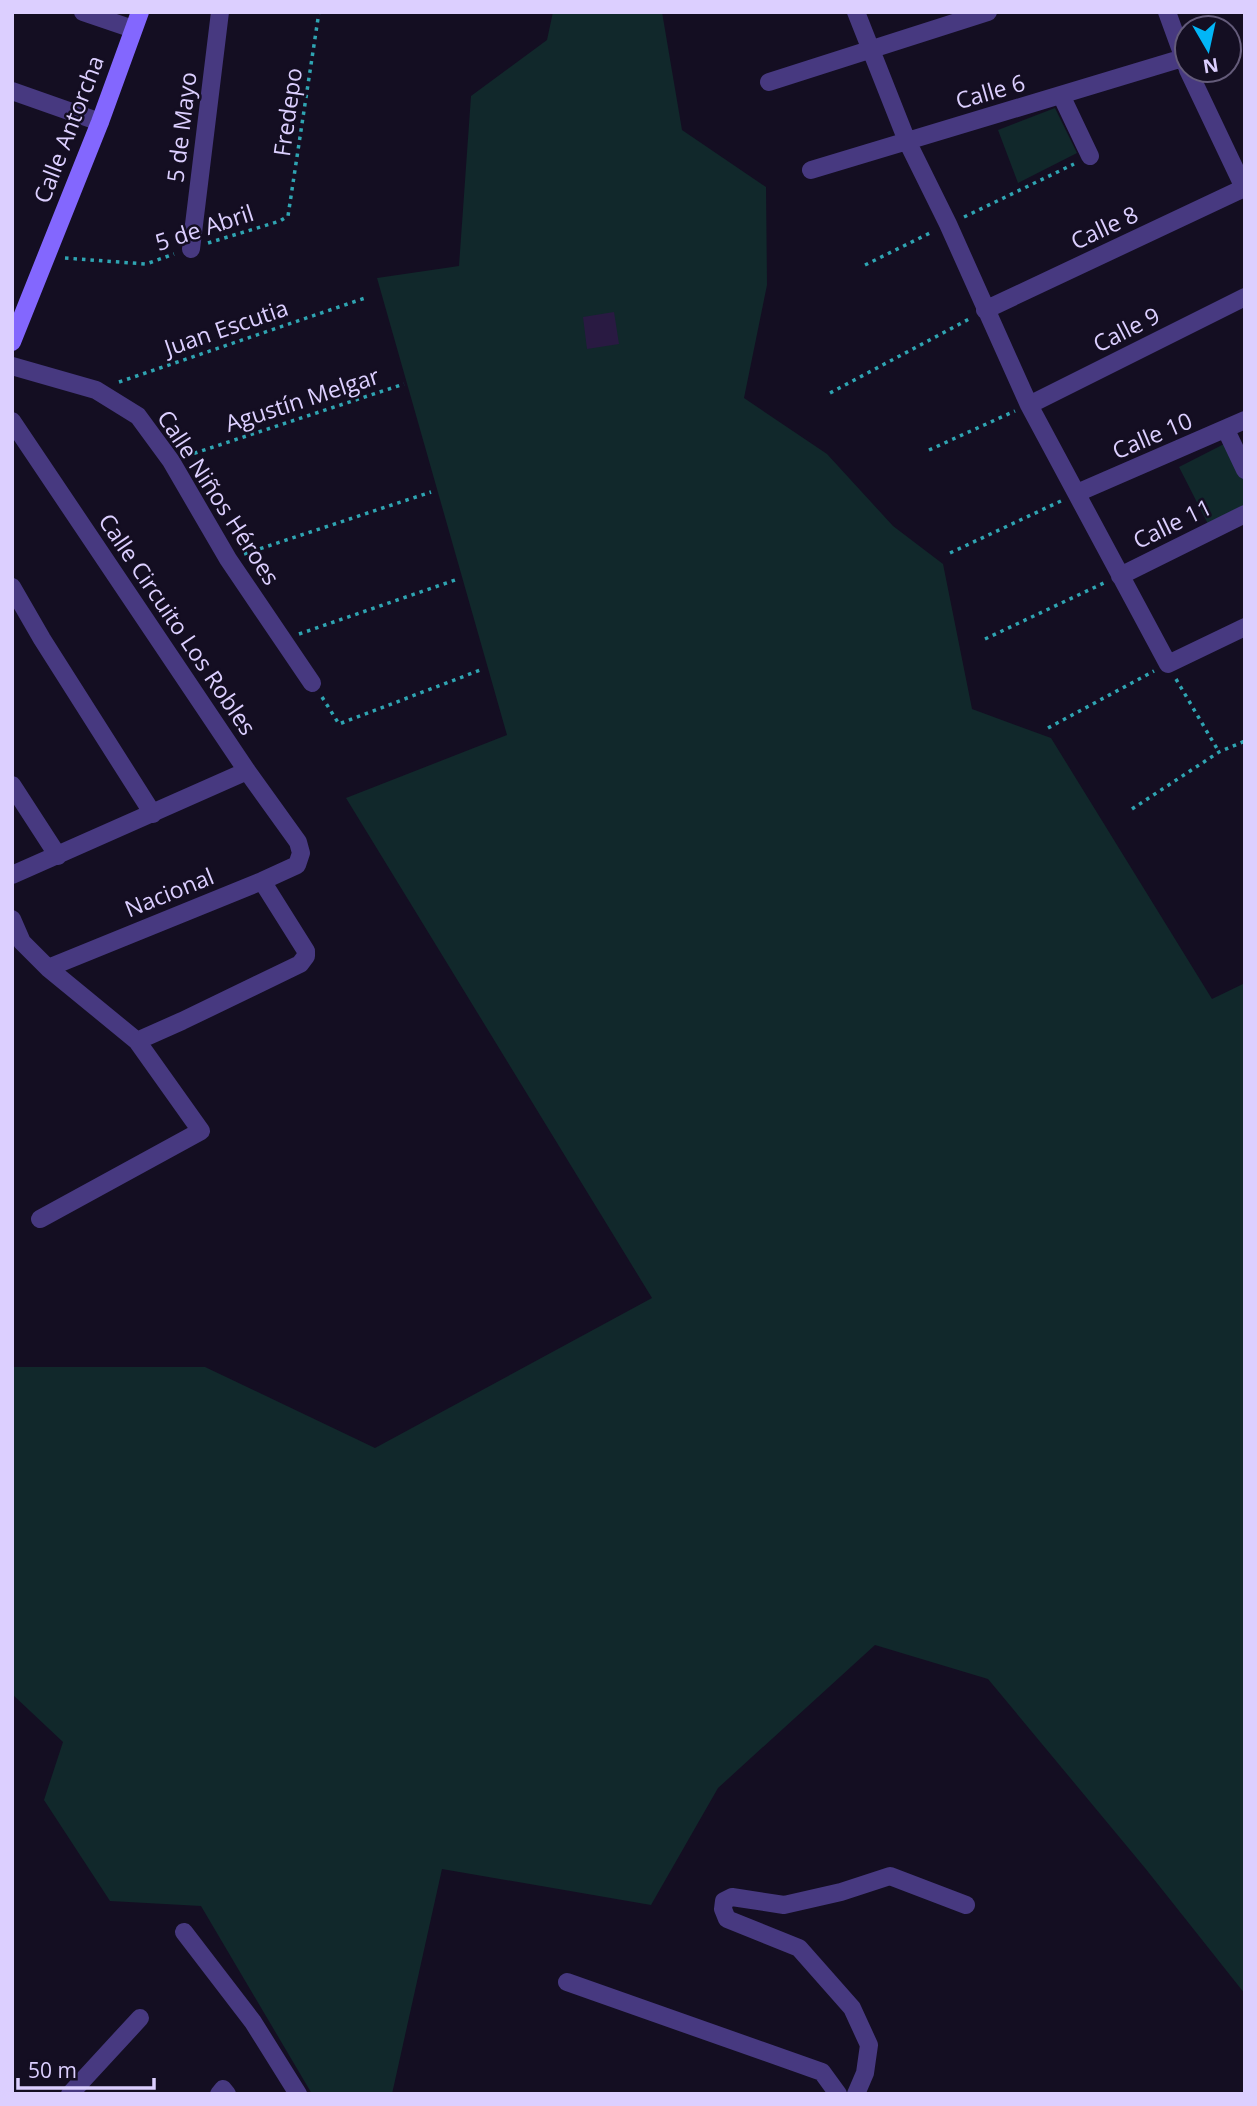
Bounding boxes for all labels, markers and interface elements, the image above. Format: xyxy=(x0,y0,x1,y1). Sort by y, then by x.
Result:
north arrow xyxy=(1173,14,1243,84)
street label: Calle Antorcha xyxy=(25,51,111,207)
text: N xyxy=(1201,52,1220,80)
street label: Fredepo xyxy=(265,66,309,158)
street label: Calle 6 xyxy=(952,66,1028,116)
street label: 5 de Mayo xyxy=(158,70,204,184)
street label: 5 de Abril xyxy=(151,196,257,258)
street label: Calle 8 xyxy=(1065,198,1143,256)
street label: Juan Escutia xyxy=(158,291,292,364)
street label: Calle 9 xyxy=(1087,299,1165,359)
street label: Agustín Melgar xyxy=(221,359,384,439)
street label: Calle Niños Héroes xyxy=(150,403,288,591)
street label: Calle 10 xyxy=(1107,404,1197,466)
street label: Calle 11 xyxy=(1127,490,1217,556)
street label: Calle Circuito Los Robles xyxy=(92,507,264,741)
street label: Nacional xyxy=(120,860,218,924)
scale bar xyxy=(18,2046,154,2090)
text: 50 m xyxy=(28,2056,77,2084)

